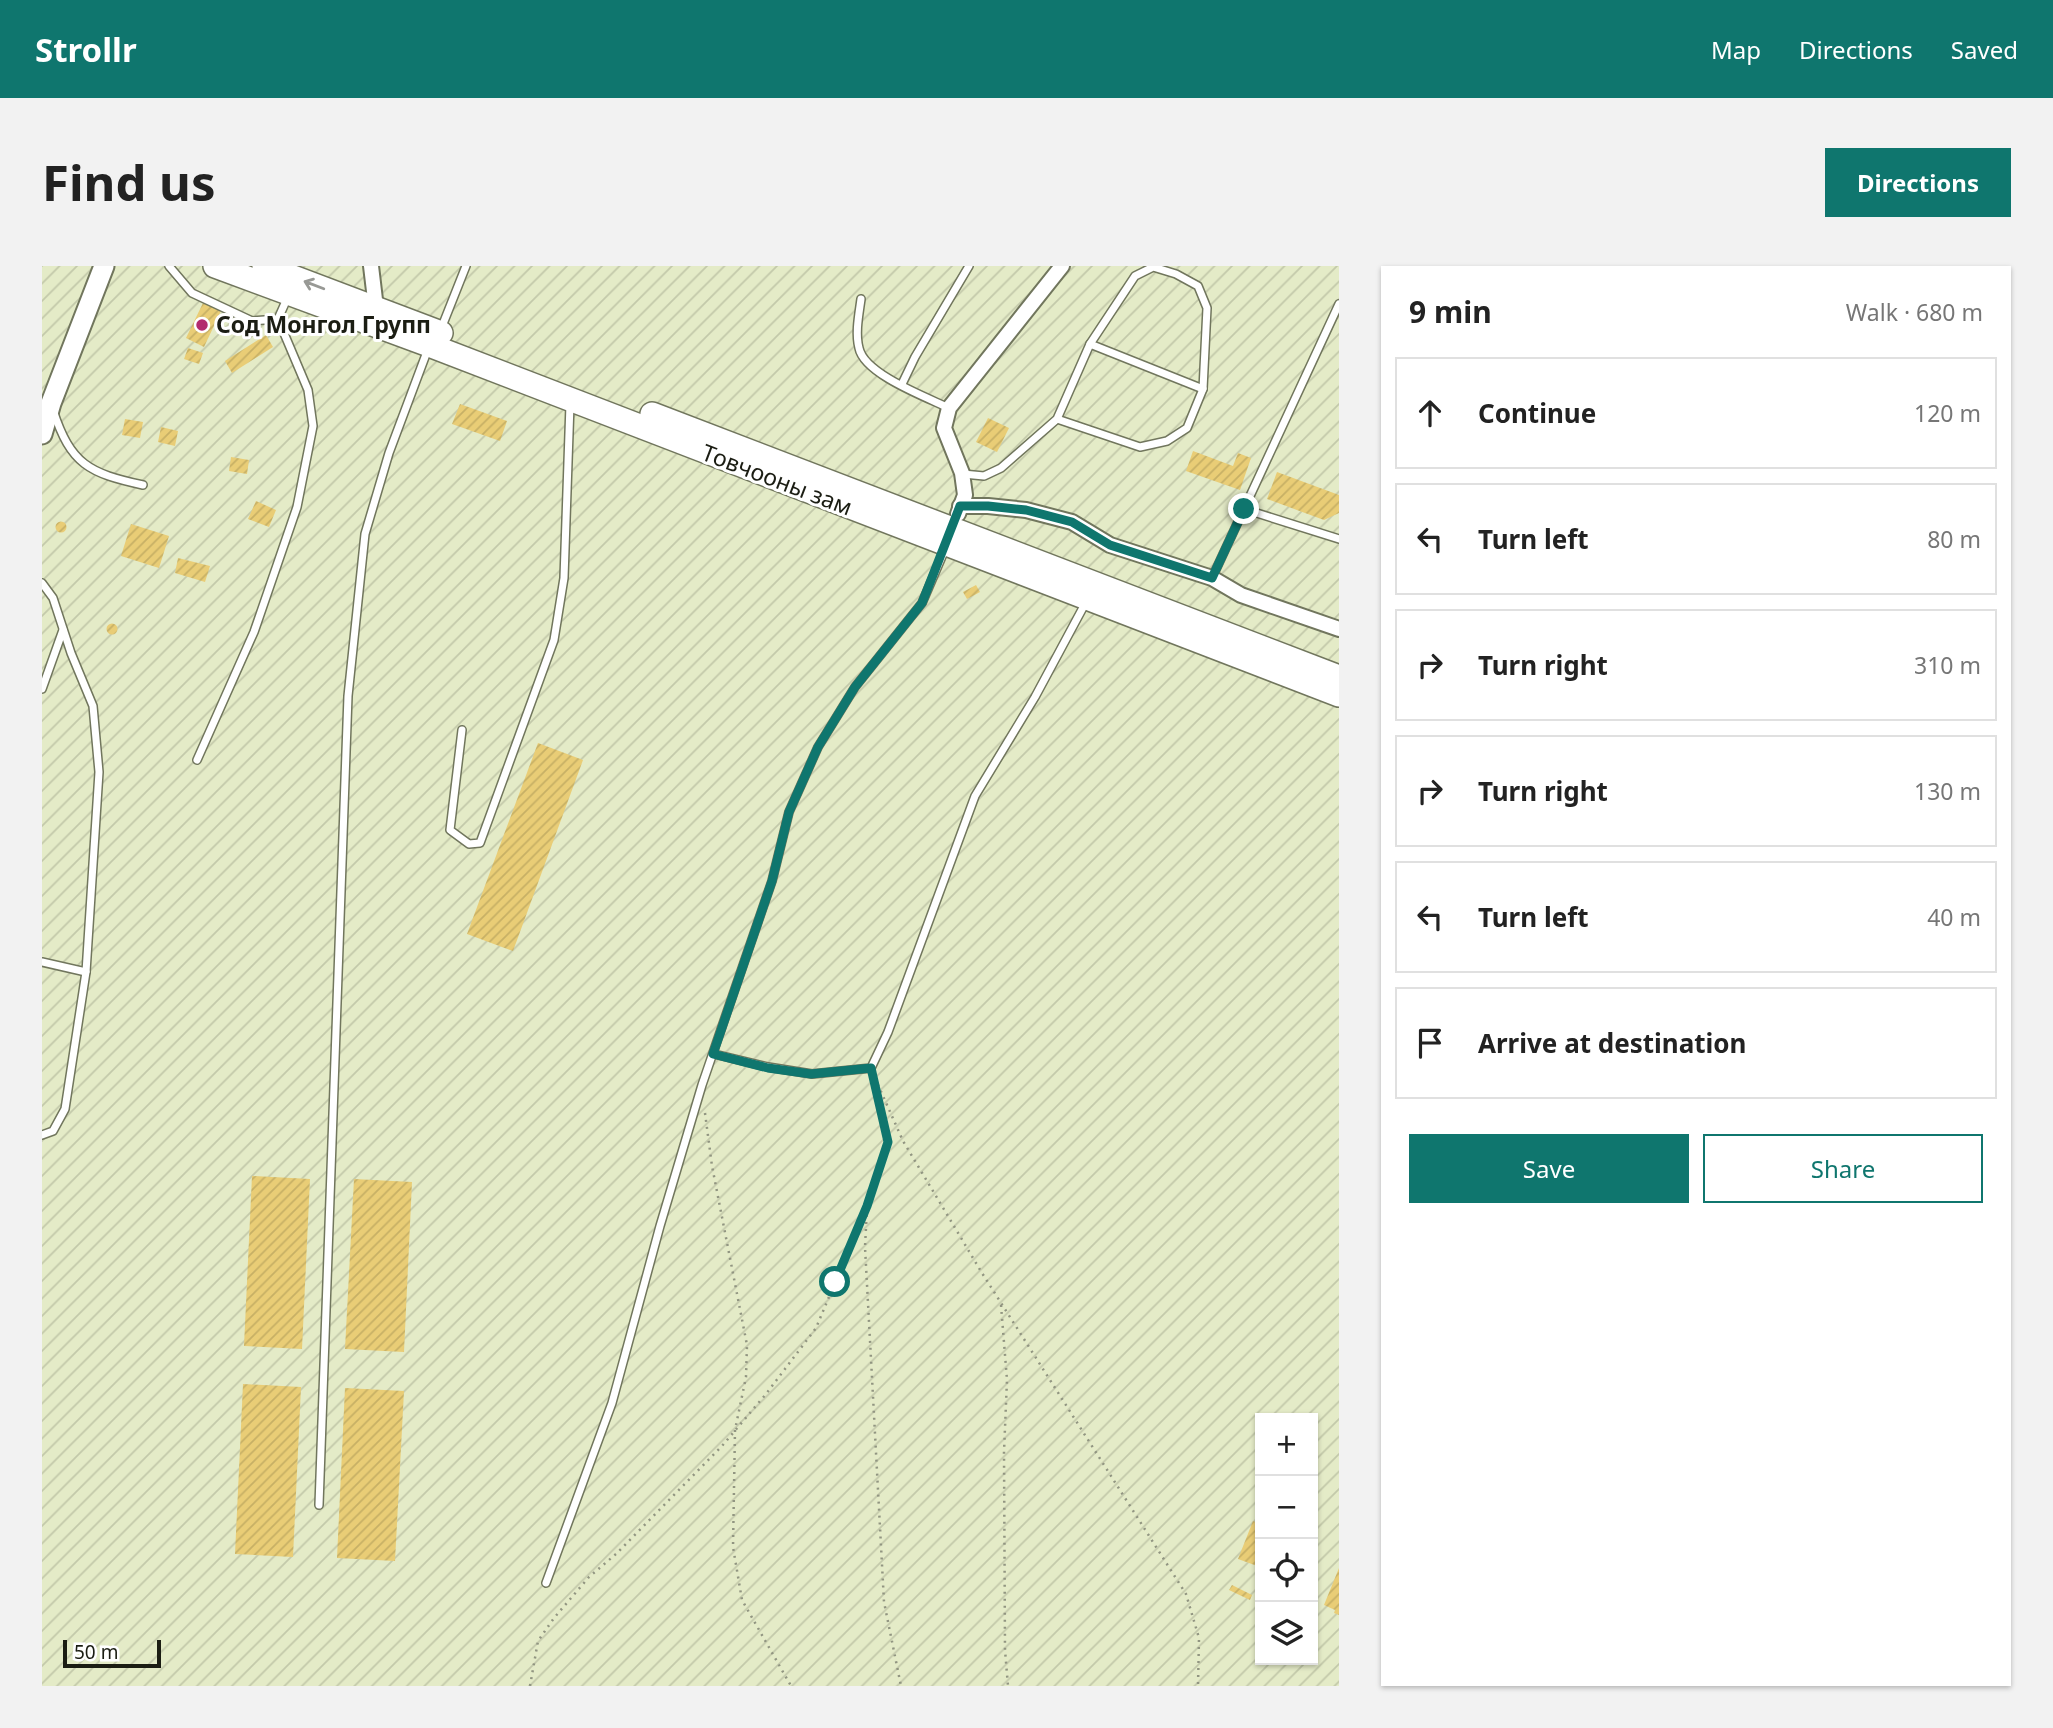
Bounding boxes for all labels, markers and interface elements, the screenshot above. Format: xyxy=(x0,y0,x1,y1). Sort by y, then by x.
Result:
text: Strollr xyxy=(35,27,137,72)
text: Map xyxy=(1711,33,1761,66)
text: Directions xyxy=(1799,33,1913,66)
text: Saved xyxy=(1951,33,2018,66)
button: Directions xyxy=(1825,148,2011,217)
text: Find us xyxy=(42,149,216,215)
one-way arrow xyxy=(304,278,326,290)
text: 9 min xyxy=(1409,291,1492,332)
text: Walk · 680 m xyxy=(1846,296,1983,328)
place label: Сод Монгол Групп xyxy=(216,308,431,340)
marker: Сод Монгол Групп xyxy=(194,317,210,333)
icon: ahead xyxy=(1411,394,1449,432)
text: Continue xyxy=(1478,395,1596,431)
text: 120 m xyxy=(1914,397,1981,429)
street label: Товчооны зам xyxy=(698,436,857,522)
route end xyxy=(1228,493,1259,524)
icon: left xyxy=(1411,520,1449,558)
text: Turn left xyxy=(1478,521,1589,557)
text: 80 m xyxy=(1927,523,1981,555)
icon: right xyxy=(1411,646,1449,684)
text: Turn right xyxy=(1478,647,1608,683)
text: 310 m xyxy=(1914,649,1981,681)
icon: right xyxy=(1411,772,1449,810)
text: Turn right xyxy=(1478,773,1608,809)
text: 130 m xyxy=(1914,775,1981,807)
icon: left xyxy=(1411,898,1449,936)
text: Turn left xyxy=(1478,899,1589,935)
text: 40 m xyxy=(1927,901,1981,933)
icon: arrive xyxy=(1411,1024,1449,1062)
text: Arrive at destination xyxy=(1478,1025,1747,1061)
button: Save xyxy=(1409,1134,1689,1203)
button: Share xyxy=(1703,1134,1983,1203)
route start xyxy=(819,1266,850,1297)
map controls xyxy=(1255,1413,1318,1665)
button: + xyxy=(1255,1413,1318,1476)
button: − xyxy=(1255,1476,1318,1539)
button: locate xyxy=(1255,1539,1318,1602)
button: layers xyxy=(1255,1602,1318,1665)
scale bar xyxy=(63,1637,161,1669)
text: 50 m xyxy=(74,1639,118,1665)

